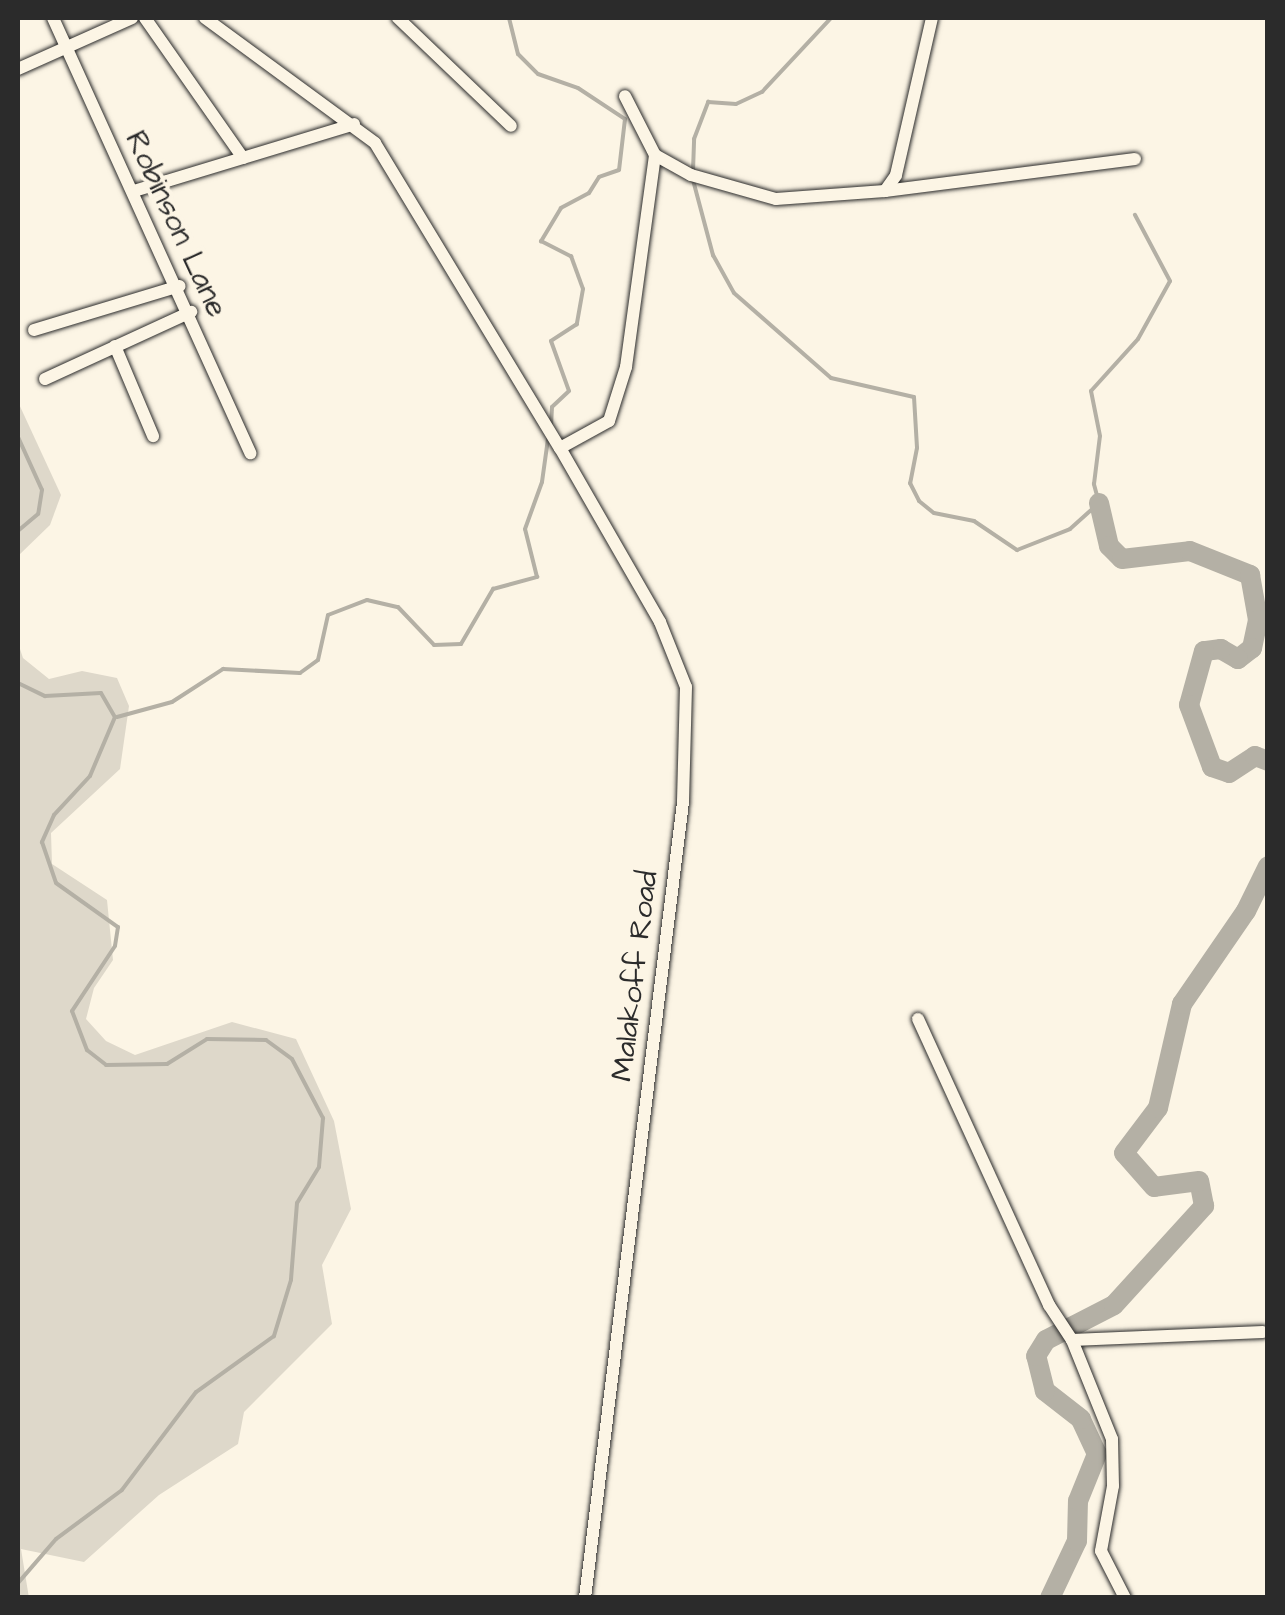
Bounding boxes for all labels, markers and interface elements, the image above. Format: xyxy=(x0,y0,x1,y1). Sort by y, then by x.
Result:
street label: Robinson Lane xyxy=(117,125,235,323)
street label: Malakoff Road xyxy=(604,869,666,1083)

